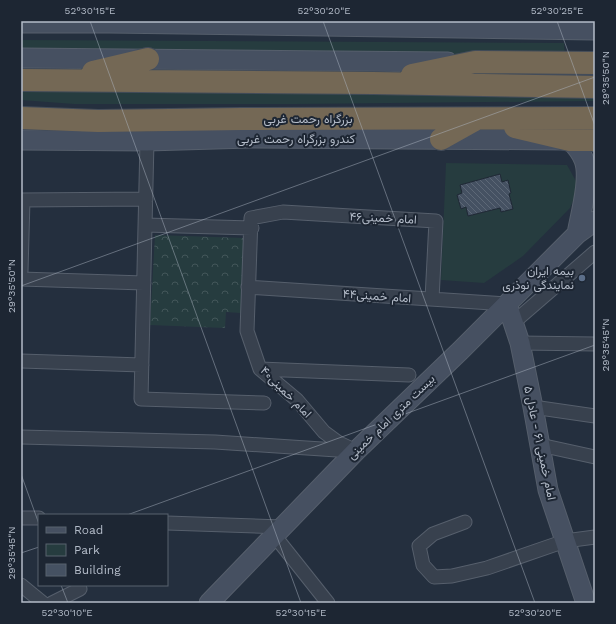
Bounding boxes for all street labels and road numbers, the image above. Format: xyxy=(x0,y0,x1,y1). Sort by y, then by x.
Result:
street label: بزرگراه رحمت غربی xyxy=(264,112,352,127)
street label: کندرو بزرگراه رحمت غربی xyxy=(237,132,355,147)
street label: امام خمینی۴۶ xyxy=(349,209,417,228)
street label: ۴۴امام خمینی xyxy=(342,287,412,306)
street label: امام خمینی۴۰ xyxy=(257,364,314,421)
street label: بیست متری امام خمینی xyxy=(344,372,438,463)
street label: امام خمینی ۶۱ - عادل ۵ xyxy=(520,385,559,502)

